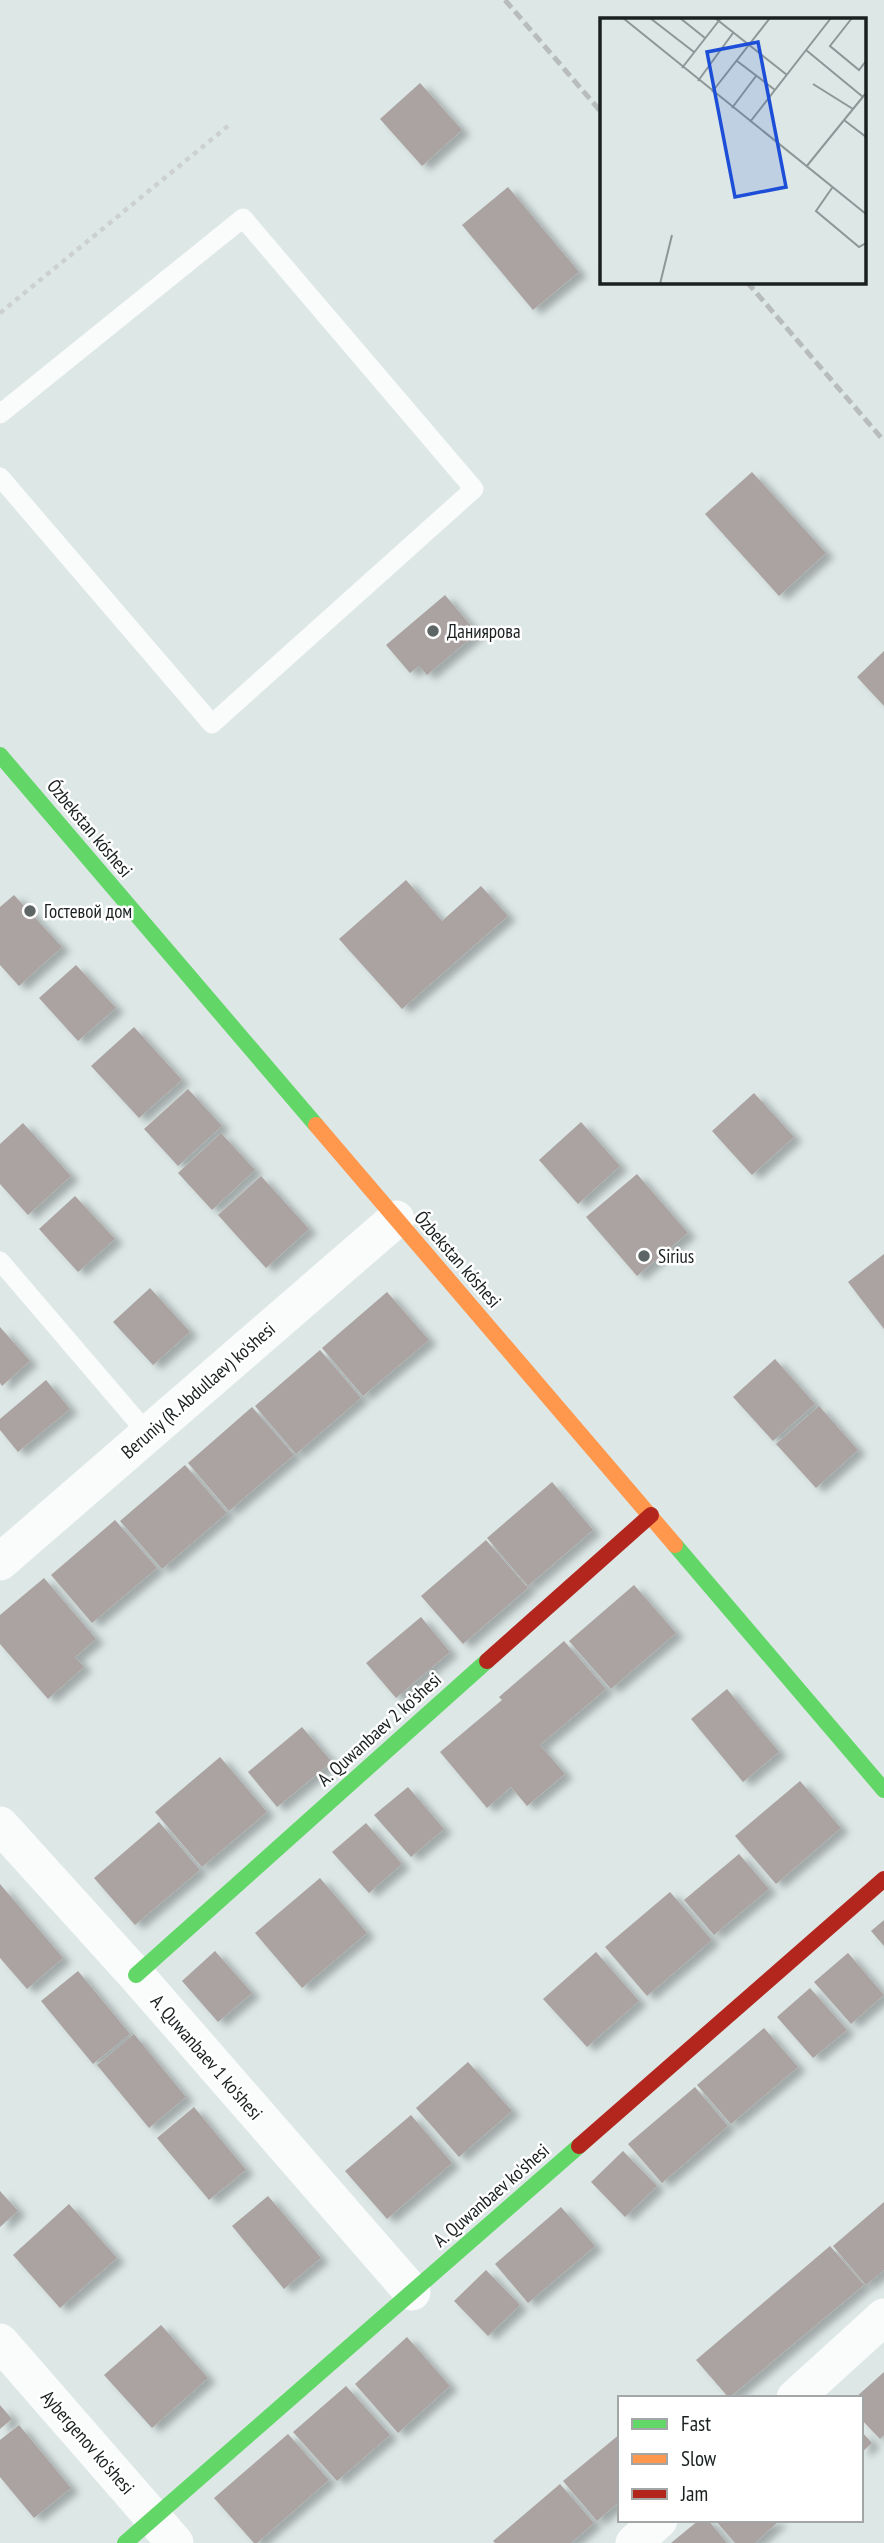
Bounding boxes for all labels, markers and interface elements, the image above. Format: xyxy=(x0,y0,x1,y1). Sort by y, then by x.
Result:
inset map xyxy=(600,18,866,284)
place label: Даниярова xyxy=(447,619,521,643)
marker: Даниярова xyxy=(425,623,441,639)
street label: Ózbekstan kóshesi xyxy=(42,774,138,882)
place label: Гостевой дом xyxy=(44,899,132,923)
marker: Гостевой дом xyxy=(22,903,38,919)
street label: Ózbekstan kóshesi xyxy=(409,1206,507,1312)
place label: Sirius xyxy=(658,1244,694,1268)
marker: Sirius xyxy=(636,1248,652,1264)
street label: Beruniy (R. Abdullaev) ko'shesi xyxy=(116,1317,280,1463)
street label: A. Quwanbaev 2 ko'shesi xyxy=(312,1667,446,1791)
street label: A. Quwanbaev 1 ko'shesi xyxy=(146,1989,268,2125)
street label: A. Quwanbaev ko'shesi xyxy=(428,2138,554,2252)
street label: Aybergenov ko'shesi xyxy=(36,2385,140,2499)
legend xyxy=(618,2396,863,2522)
text: Fast xyxy=(681,2410,711,2437)
text: Slow xyxy=(681,2445,717,2472)
text: Jam xyxy=(680,2480,708,2507)

